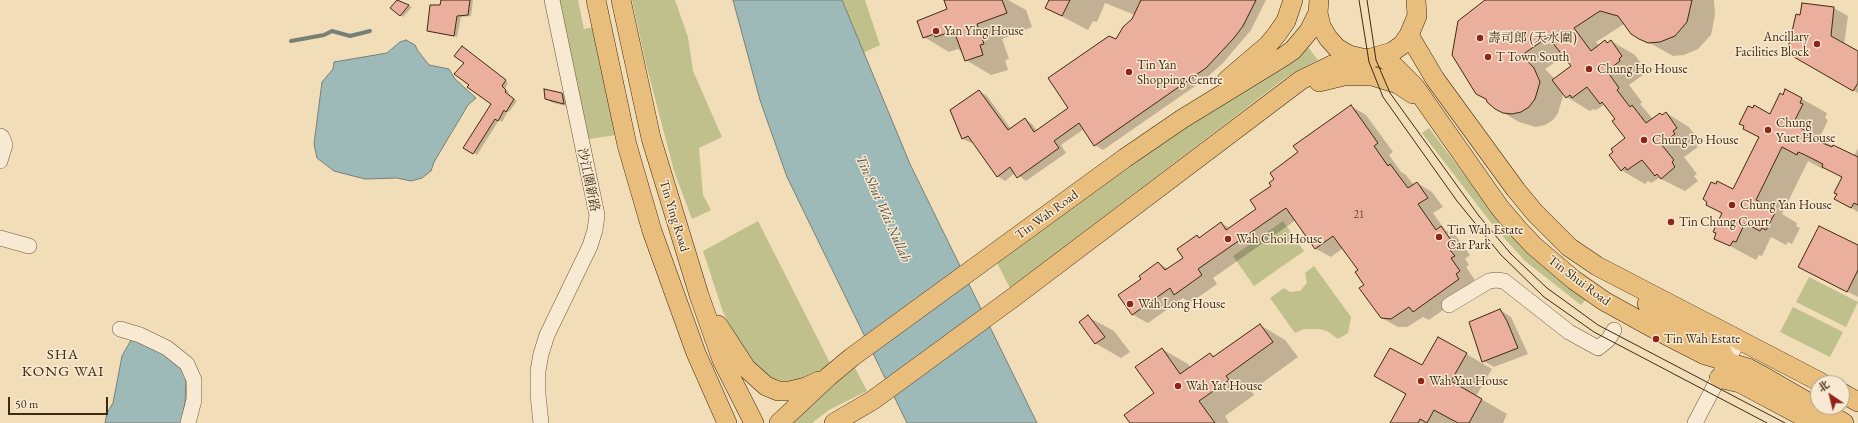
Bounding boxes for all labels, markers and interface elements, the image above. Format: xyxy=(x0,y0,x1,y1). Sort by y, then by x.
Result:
place label: Yan Ying House xyxy=(944,23,1024,39)
marker: Yan Ying House xyxy=(931,26,941,36)
place label: Ancillary Facilities Block xyxy=(1735,29,1809,60)
place label: 壽司郎 (天水圍) xyxy=(1488,30,1577,46)
marker: 壽司郎 (天水圍) xyxy=(1475,33,1485,43)
marker: Ancillary Facilities Block xyxy=(1812,39,1822,49)
place label: T Town South xyxy=(1496,49,1569,65)
marker: T Town South xyxy=(1483,52,1493,62)
place label: Tin Yan Shopping Centre xyxy=(1137,57,1223,88)
place label: Chung Ho House xyxy=(1597,61,1688,77)
marker: Chung Ho House xyxy=(1584,64,1594,74)
marker: Tin Yan Shopping Centre xyxy=(1124,67,1134,77)
place label: Chung Yuet House xyxy=(1776,115,1835,146)
marker: Chung Yuet House xyxy=(1763,125,1773,135)
place label: Chung Po House xyxy=(1652,132,1739,148)
marker: Chung Po House xyxy=(1639,135,1649,145)
street label: 沙江圍新路 xyxy=(574,147,602,213)
water label: Tin Shui Wai Nullah xyxy=(852,153,914,265)
street label: Tin Ying Road xyxy=(656,178,692,254)
street label: Tin Wah Road xyxy=(1013,187,1081,243)
place label: Chung Yan House xyxy=(1740,197,1832,213)
marker: Chung Yan House xyxy=(1727,200,1737,210)
house number: 21 xyxy=(1354,208,1364,222)
place label: Tin Chung Court xyxy=(1679,214,1769,230)
marker: Tin Chung Court xyxy=(1666,217,1676,227)
place label: Tin Wah Estate Car Park xyxy=(1447,222,1523,253)
place label: Wah Choi House xyxy=(1236,231,1322,247)
marker: Tin Wah Estate Car Park xyxy=(1434,232,1444,242)
marker: Wah Choi House xyxy=(1223,234,1233,244)
street label: Tin Shui Road xyxy=(1545,253,1613,309)
place label: Wah Long House xyxy=(1138,296,1225,312)
marker: Wah Long House xyxy=(1125,299,1135,309)
place label: Tin Wah Estate xyxy=(1664,331,1740,347)
marker: Tin Wah Estate xyxy=(1651,334,1661,344)
district label: SHA KONG WAI xyxy=(22,346,104,381)
place label: Wah Yau House xyxy=(1429,373,1508,389)
north arrow xyxy=(1810,375,1850,415)
marker: Wah Yau House xyxy=(1416,376,1426,386)
text: 北 xyxy=(1815,377,1832,395)
place label: Wah Yat House xyxy=(1186,378,1262,394)
marker: Wah Yat House xyxy=(1173,381,1183,391)
scale bar xyxy=(10,389,110,415)
text: 50 m xyxy=(15,396,38,412)

